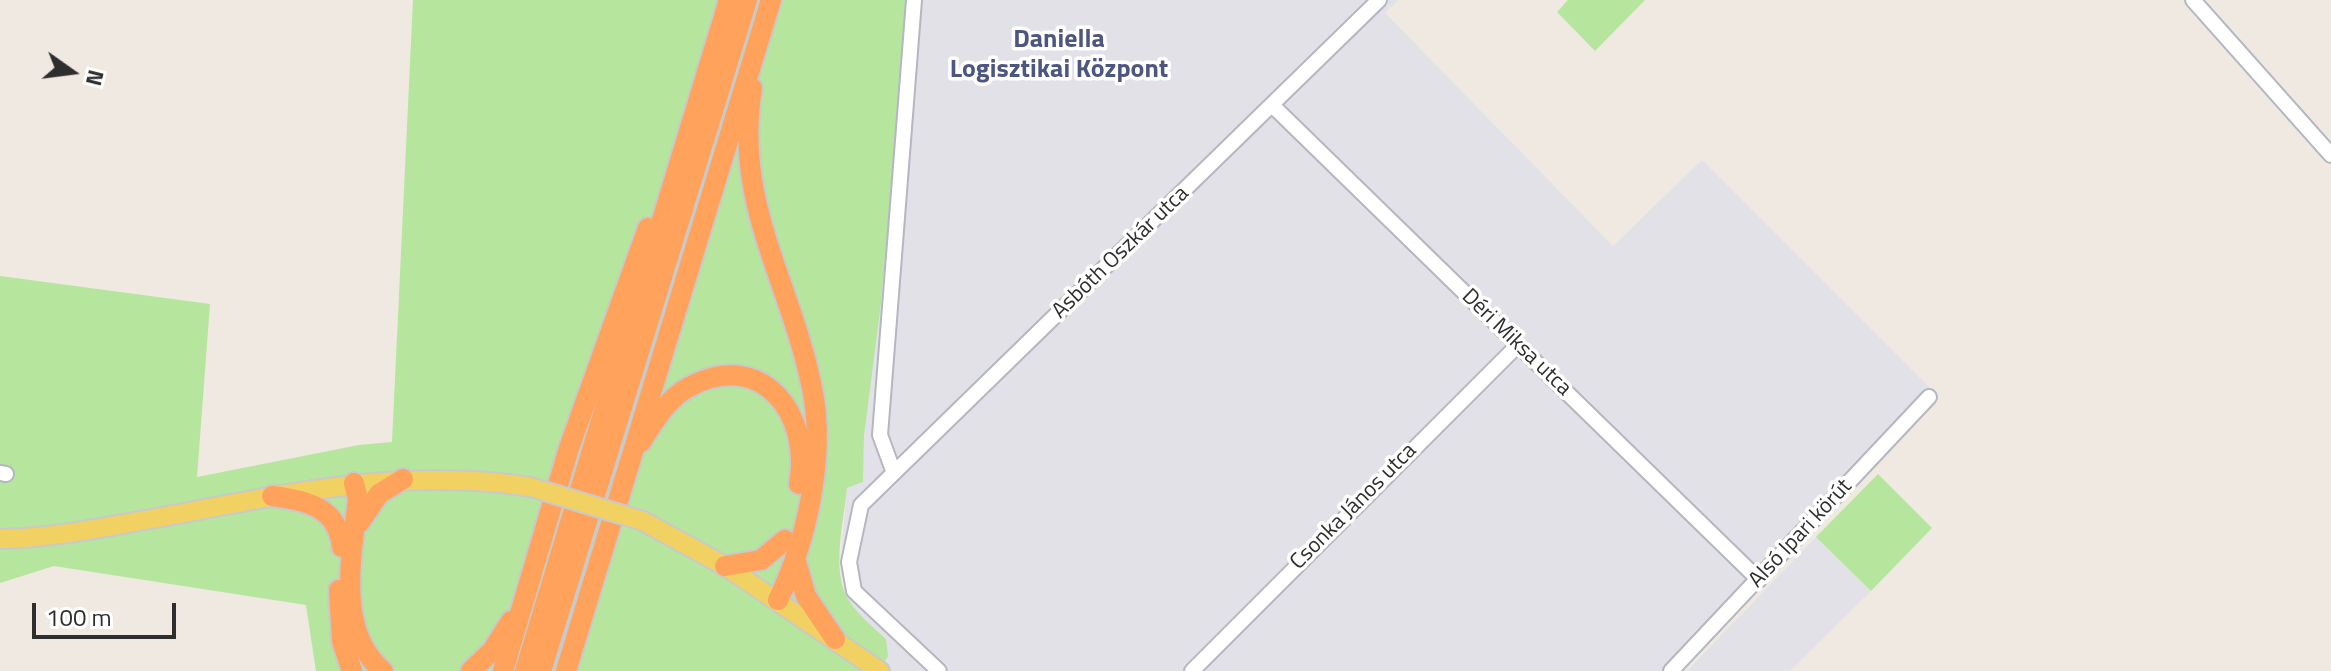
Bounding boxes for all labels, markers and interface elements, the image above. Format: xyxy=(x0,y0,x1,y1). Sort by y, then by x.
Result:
district label: Daniella Logisztikai Központ xyxy=(950,25,1168,86)
north arrow xyxy=(32,32,112,112)
text: N xyxy=(77,66,114,89)
street label: Asbóth Oszkár utca xyxy=(1047,181,1195,325)
street label: Déri Miksa utca xyxy=(1456,284,1576,402)
street label: Csonka János utca xyxy=(1285,438,1423,576)
street label: Alsó Ipari körút xyxy=(1744,474,1858,594)
scale bar xyxy=(36,587,180,637)
text: 100 m xyxy=(46,599,112,635)

